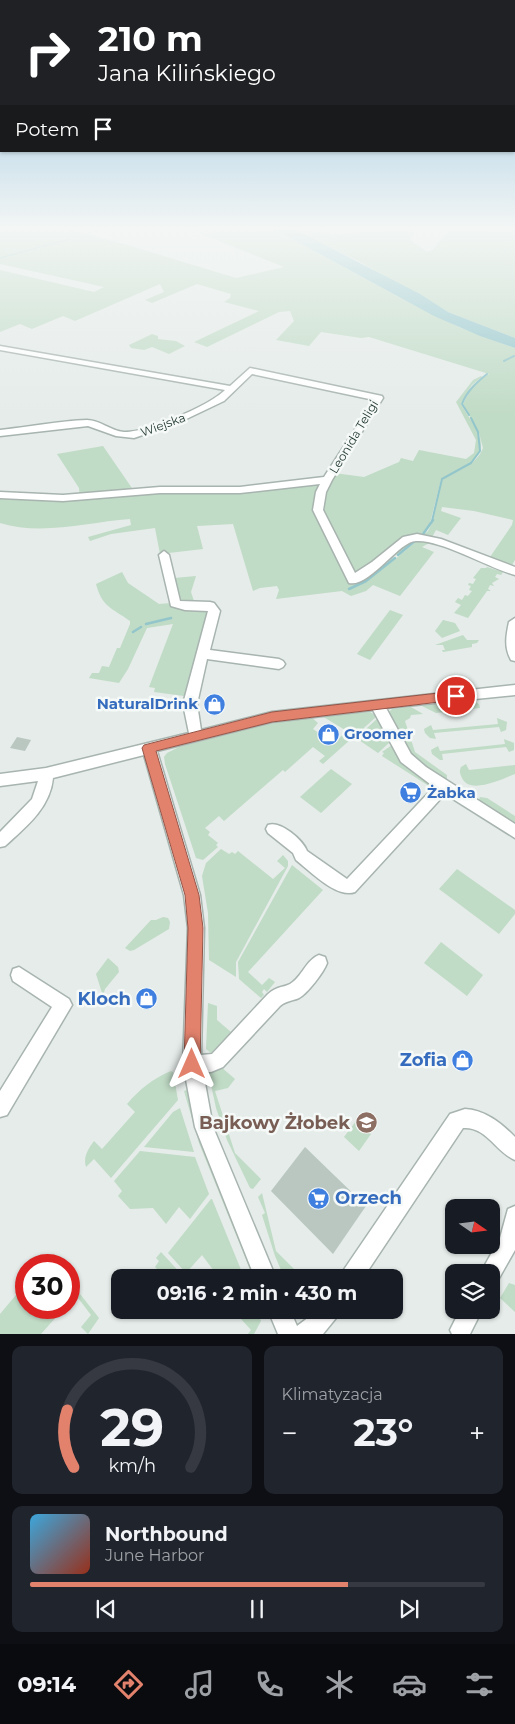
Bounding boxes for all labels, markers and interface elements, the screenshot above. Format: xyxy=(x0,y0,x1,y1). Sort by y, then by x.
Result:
text: 210 m xyxy=(98,17,203,60)
icon: right xyxy=(15,20,80,85)
text: Jana Kilińskiego xyxy=(98,60,276,87)
icon: arrive xyxy=(89,115,117,143)
text: Potem xyxy=(15,118,79,141)
street label: Leonida Teligi xyxy=(326,397,381,476)
street label: Wiejska xyxy=(138,409,187,440)
pin xyxy=(435,675,477,717)
icon: arrive xyxy=(442,682,470,710)
shop icon: NaturalDrink xyxy=(202,692,226,716)
place label: NaturalDrink xyxy=(97,694,198,713)
shop icon: Groomer xyxy=(316,722,340,746)
place label: Groomer xyxy=(344,724,414,743)
supermarket icon: Żabka xyxy=(399,781,423,805)
place label: Żabka xyxy=(427,783,476,802)
shop icon: Kloch xyxy=(135,987,159,1011)
place label: Kloch xyxy=(77,988,131,1010)
position arrow xyxy=(165,1037,217,1089)
shop icon: Zofia xyxy=(451,1048,475,1072)
place label: Zofia xyxy=(400,1049,447,1071)
school or university icon: Bajkowy Żłobek xyxy=(354,1111,378,1135)
place label: Bajkowy Żłobek xyxy=(199,1112,350,1134)
supermarket icon: Orzech xyxy=(307,1186,331,1210)
place label: Orzech xyxy=(335,1187,402,1209)
north arrow xyxy=(445,1199,500,1254)
map controls xyxy=(445,1199,500,1319)
speed limit sign: 30 xyxy=(15,1254,80,1319)
button: layers xyxy=(445,1264,500,1319)
text: 09:16 · 2 min · 430 m xyxy=(157,1282,357,1305)
text: Klimatyzacja xyxy=(282,1385,383,1404)
text: 29 xyxy=(100,1396,164,1459)
text: 23° xyxy=(353,1409,413,1456)
text: − xyxy=(282,1416,298,1450)
text: + xyxy=(469,1416,485,1450)
text: km/h xyxy=(108,1455,156,1476)
text: Northbound xyxy=(105,1523,228,1546)
text: June Harbor xyxy=(105,1546,204,1565)
icon: previous xyxy=(92,1595,120,1623)
icon: pause xyxy=(243,1595,271,1623)
icon: next xyxy=(395,1595,423,1623)
icon: directions xyxy=(111,1667,146,1702)
icon: music xyxy=(182,1667,217,1702)
icon: phone xyxy=(252,1667,287,1702)
icon: climate xyxy=(322,1667,357,1702)
icon: car xyxy=(392,1667,427,1702)
icon: filters xyxy=(462,1667,497,1702)
text: 09:14 xyxy=(18,1671,76,1698)

